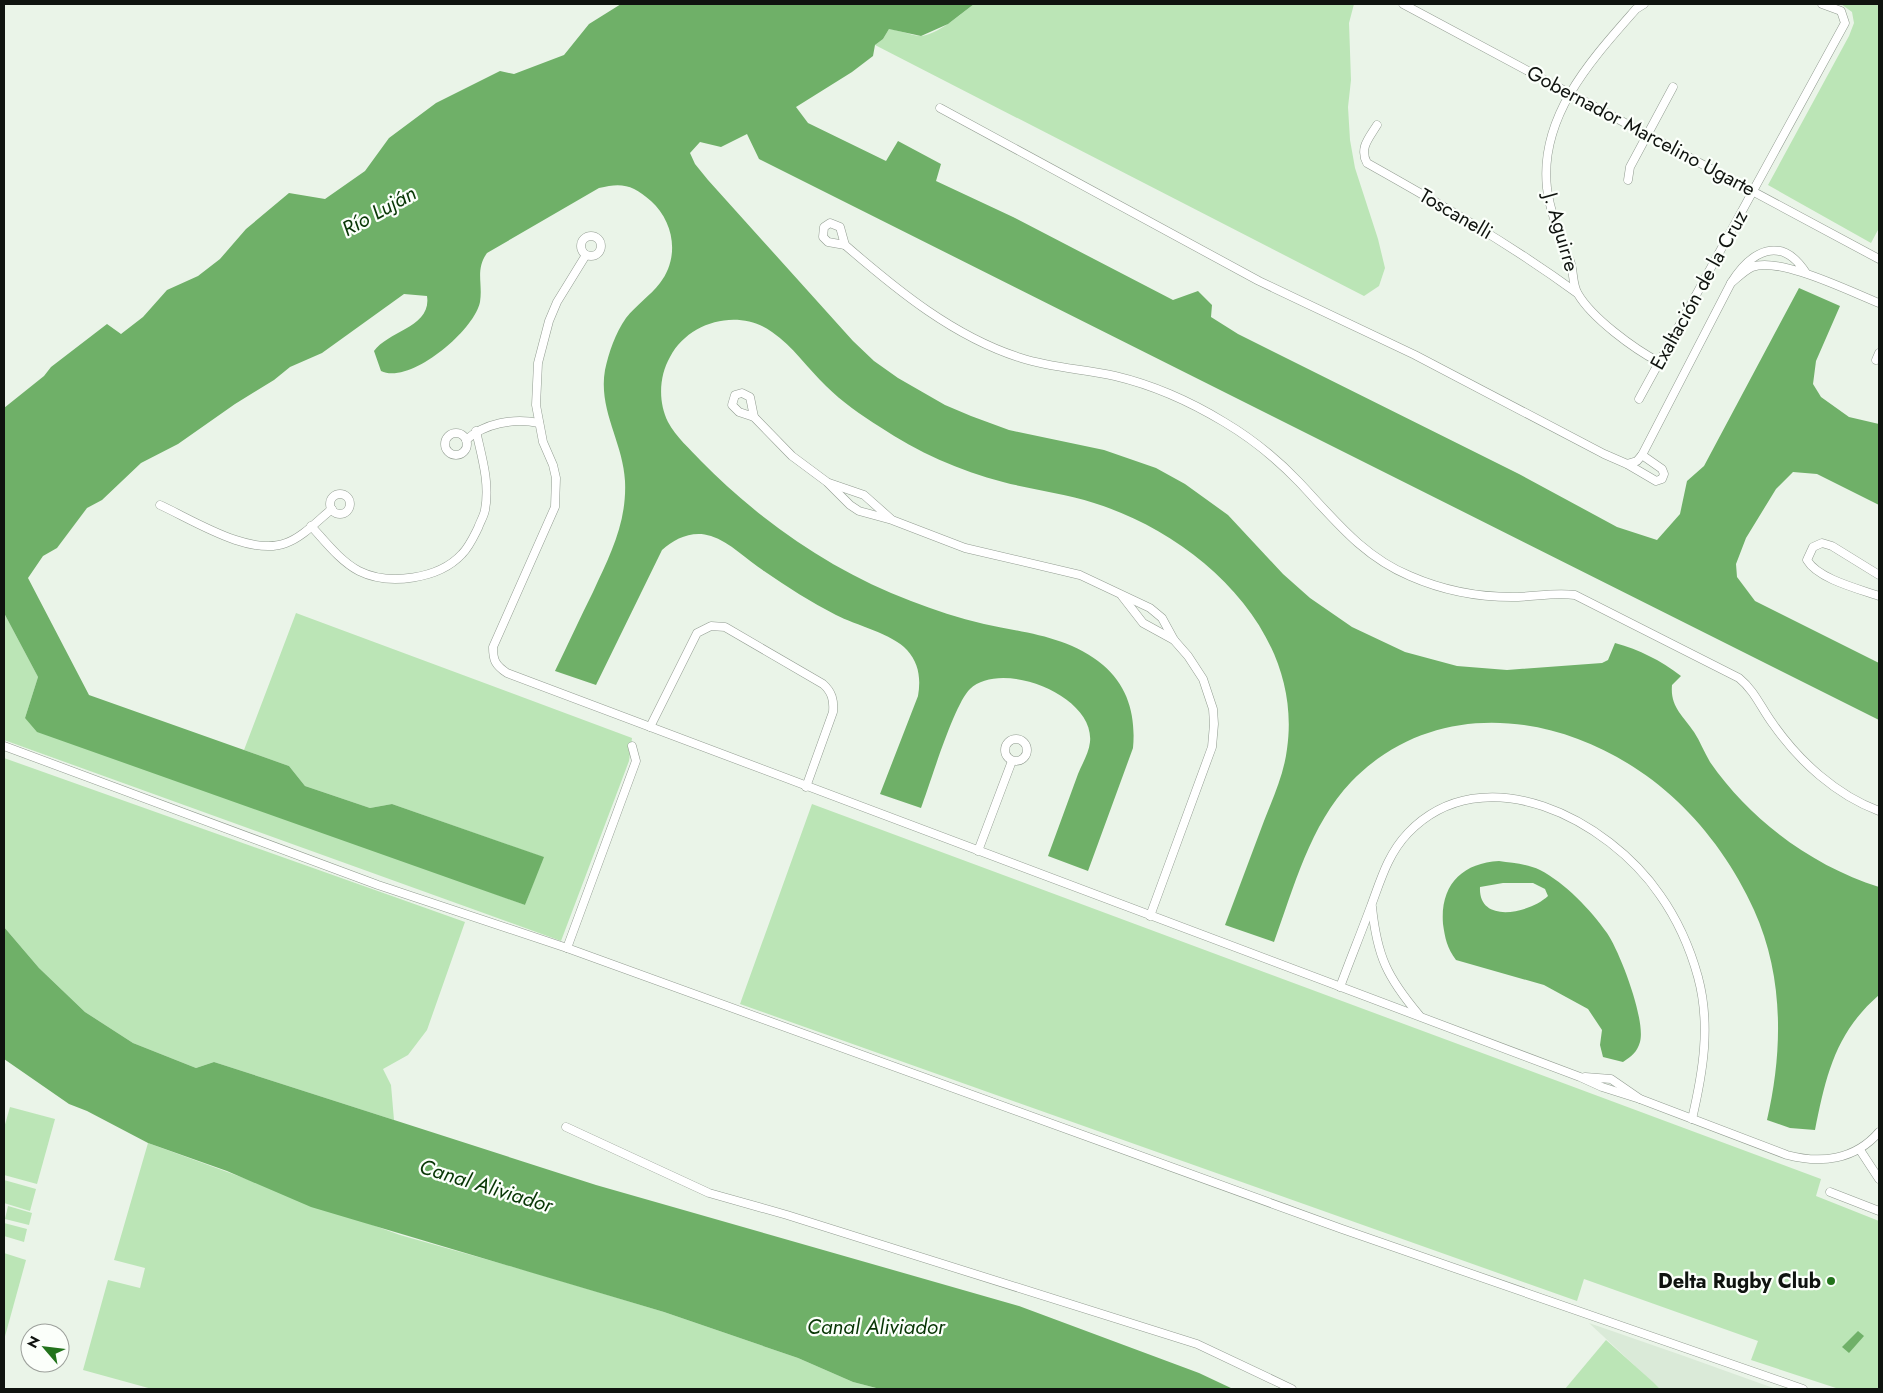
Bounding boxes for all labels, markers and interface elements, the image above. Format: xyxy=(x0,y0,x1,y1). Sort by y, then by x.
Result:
street label: Gobernador Marcelino Ugarte xyxy=(1522,58,1760,204)
water label: Río Luján xyxy=(336,178,422,244)
street label: Toscanelli xyxy=(1414,181,1498,247)
street label: J. Aguirre xyxy=(1535,186,1586,275)
street label: Exaltación de la Cruz xyxy=(1643,205,1755,375)
water label: Canal Aliviador xyxy=(416,1151,557,1221)
place label: Delta Rugby Club xyxy=(1658,1267,1821,1296)
marker: Delta Rugby Club xyxy=(1825,1275,1837,1287)
water label: Canal Aliviador xyxy=(807,1312,946,1342)
north arrow xyxy=(20,1323,70,1373)
text: N xyxy=(22,1332,45,1352)

